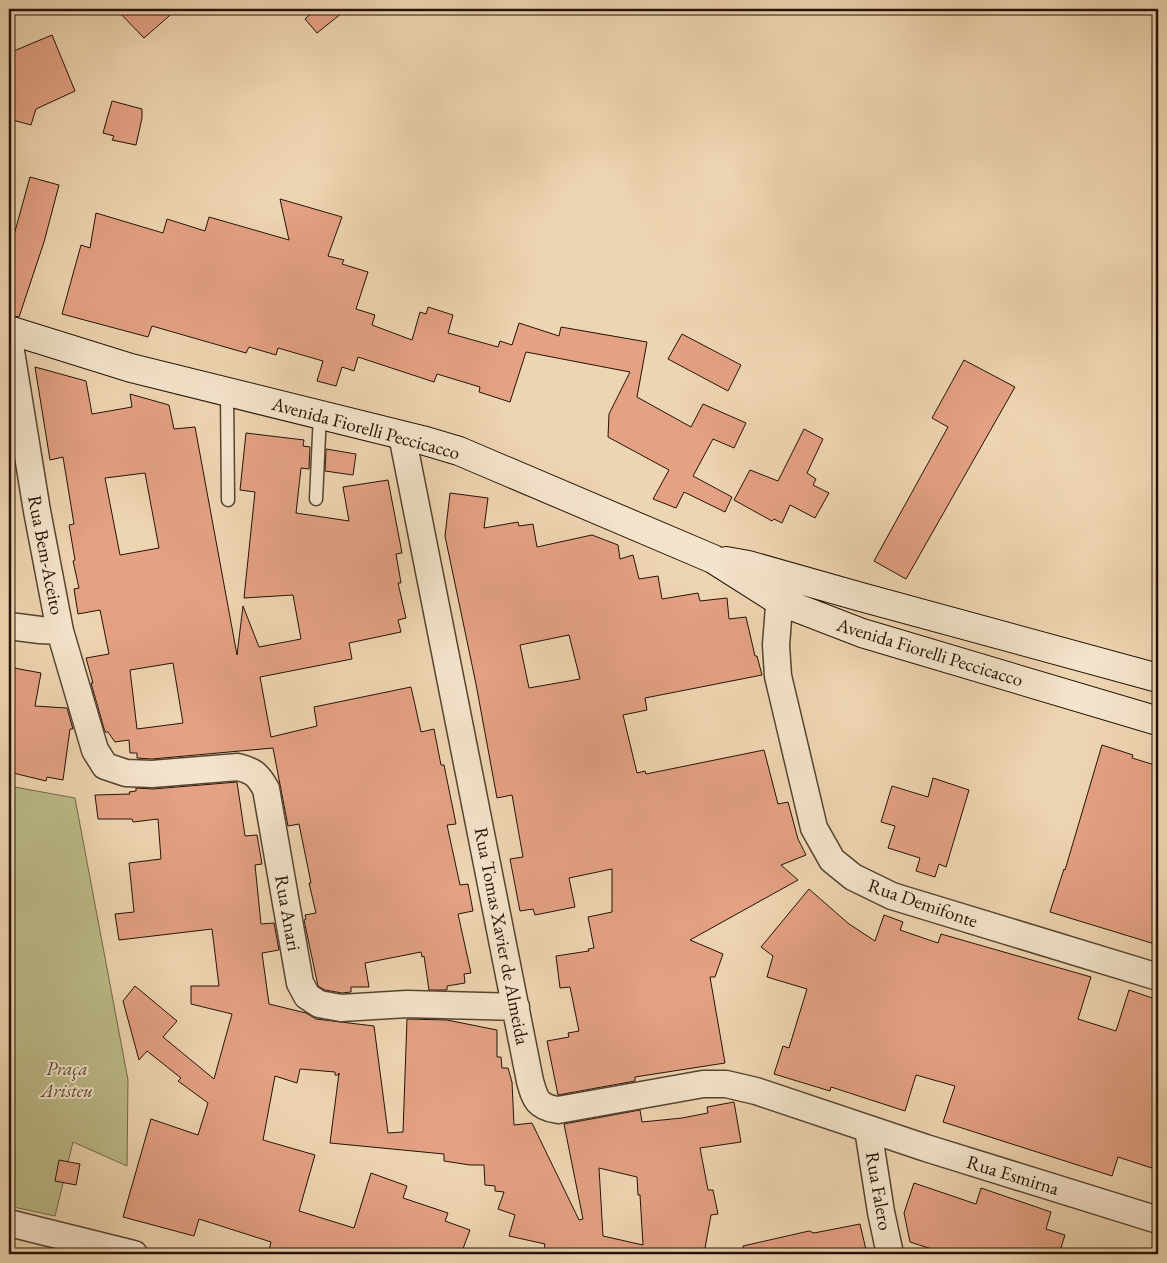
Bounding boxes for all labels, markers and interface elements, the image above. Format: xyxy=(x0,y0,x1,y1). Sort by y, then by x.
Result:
street label: Avenida Fiorelli Peccicacco xyxy=(268,391,463,465)
street label: Rua Bem-Aceito xyxy=(22,493,70,617)
street label: Avenida Fiorelli Peccicacco xyxy=(833,611,1026,692)
street label: Rua Tomas Xavier de Almeida xyxy=(469,825,535,1047)
street label: Rua Anari xyxy=(269,873,307,953)
street label: Rua Demifonte xyxy=(865,873,981,933)
park label: Praça Aristeu xyxy=(39,1056,93,1103)
street label: Rua Esmirna xyxy=(964,1149,1063,1201)
street label: Rua Falero xyxy=(860,1150,898,1232)

